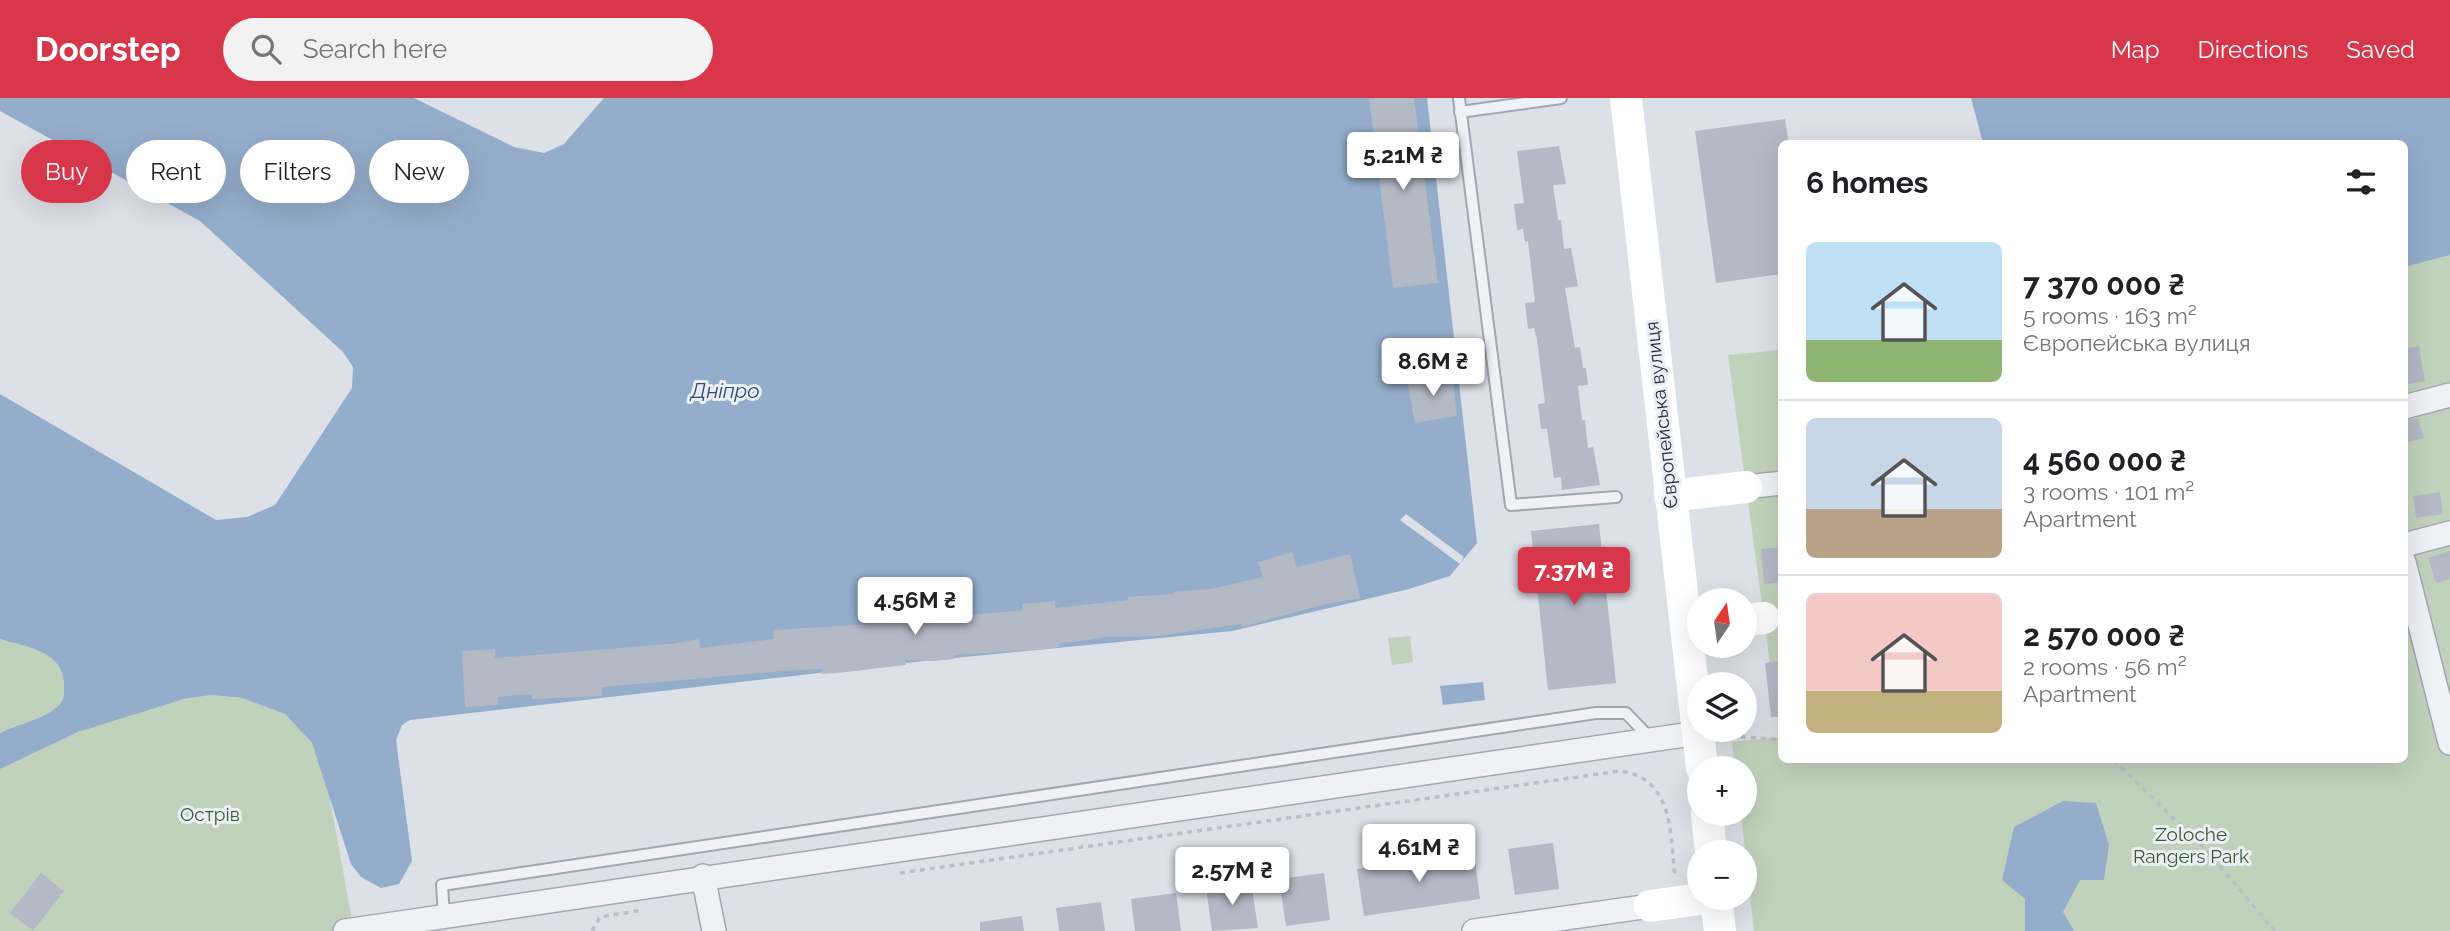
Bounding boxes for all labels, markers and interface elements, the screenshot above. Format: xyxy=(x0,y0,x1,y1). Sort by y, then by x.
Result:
search box xyxy=(223,18,713,81)
text: Doorstep xyxy=(35,30,181,69)
icon: search xyxy=(247,30,285,68)
text: Search here xyxy=(303,34,447,64)
text: Map xyxy=(2111,35,2160,64)
text: Directions xyxy=(2198,35,2308,64)
text: Saved xyxy=(2346,35,2415,64)
pin: 5.21M ₴ xyxy=(1338,132,1468,192)
chip: Buy xyxy=(21,140,112,203)
chip: Rent xyxy=(126,140,226,203)
chip: Filters xyxy=(240,140,355,203)
chip: New xyxy=(369,140,469,203)
text: 5.21M ₴ xyxy=(1363,141,1443,168)
icon: filters xyxy=(2342,163,2380,201)
text: 6 homes xyxy=(1806,165,1928,200)
text: 7 370 000 ₴ xyxy=(2023,267,2185,302)
icon: home xyxy=(1862,270,1946,354)
text: 5 rooms · 163 m² xyxy=(2023,302,2197,329)
street label: Європейська вулиця xyxy=(1640,320,1682,510)
text: Європейська вулиця xyxy=(2023,329,2251,356)
pin: 8.6M ₴ xyxy=(1376,338,1490,398)
text: 8.6M ₴ xyxy=(1398,347,1468,374)
water label: Дніпро xyxy=(689,378,760,403)
text: 4 560 000 ₴ xyxy=(2023,443,2186,478)
icon: home xyxy=(1862,446,1946,530)
text: 3 rooms · 101 m² xyxy=(2023,478,2194,505)
text: Apartment xyxy=(2023,505,2137,532)
pin: 7.37M ₴ xyxy=(1509,547,1639,607)
text: 7.37M ₴ xyxy=(1534,556,1614,583)
pin: 4.56M ₴ xyxy=(850,578,980,637)
text: 4.56M ₴ xyxy=(874,586,956,613)
north arrow xyxy=(1687,588,1757,658)
map controls xyxy=(1687,588,1757,910)
text: 2 570 000 ₴ xyxy=(2023,618,2185,653)
icon: home xyxy=(1862,621,1946,705)
text: 2 rooms · 56 m² xyxy=(2023,653,2187,680)
button: layers xyxy=(1687,672,1757,742)
text: Apartment xyxy=(2023,680,2137,707)
button: + xyxy=(1687,756,1757,826)
park label: Острів xyxy=(180,803,240,825)
park label: Zoloche Rangers Park xyxy=(2133,823,2249,867)
pin: 4.61M ₴ xyxy=(1354,824,1484,884)
text: 4.61M ₴ xyxy=(1378,833,1460,860)
button: − xyxy=(1687,840,1757,910)
pin: 2.57M ₴ xyxy=(1167,848,1297,907)
text: 2.57M ₴ xyxy=(1191,856,1273,883)

